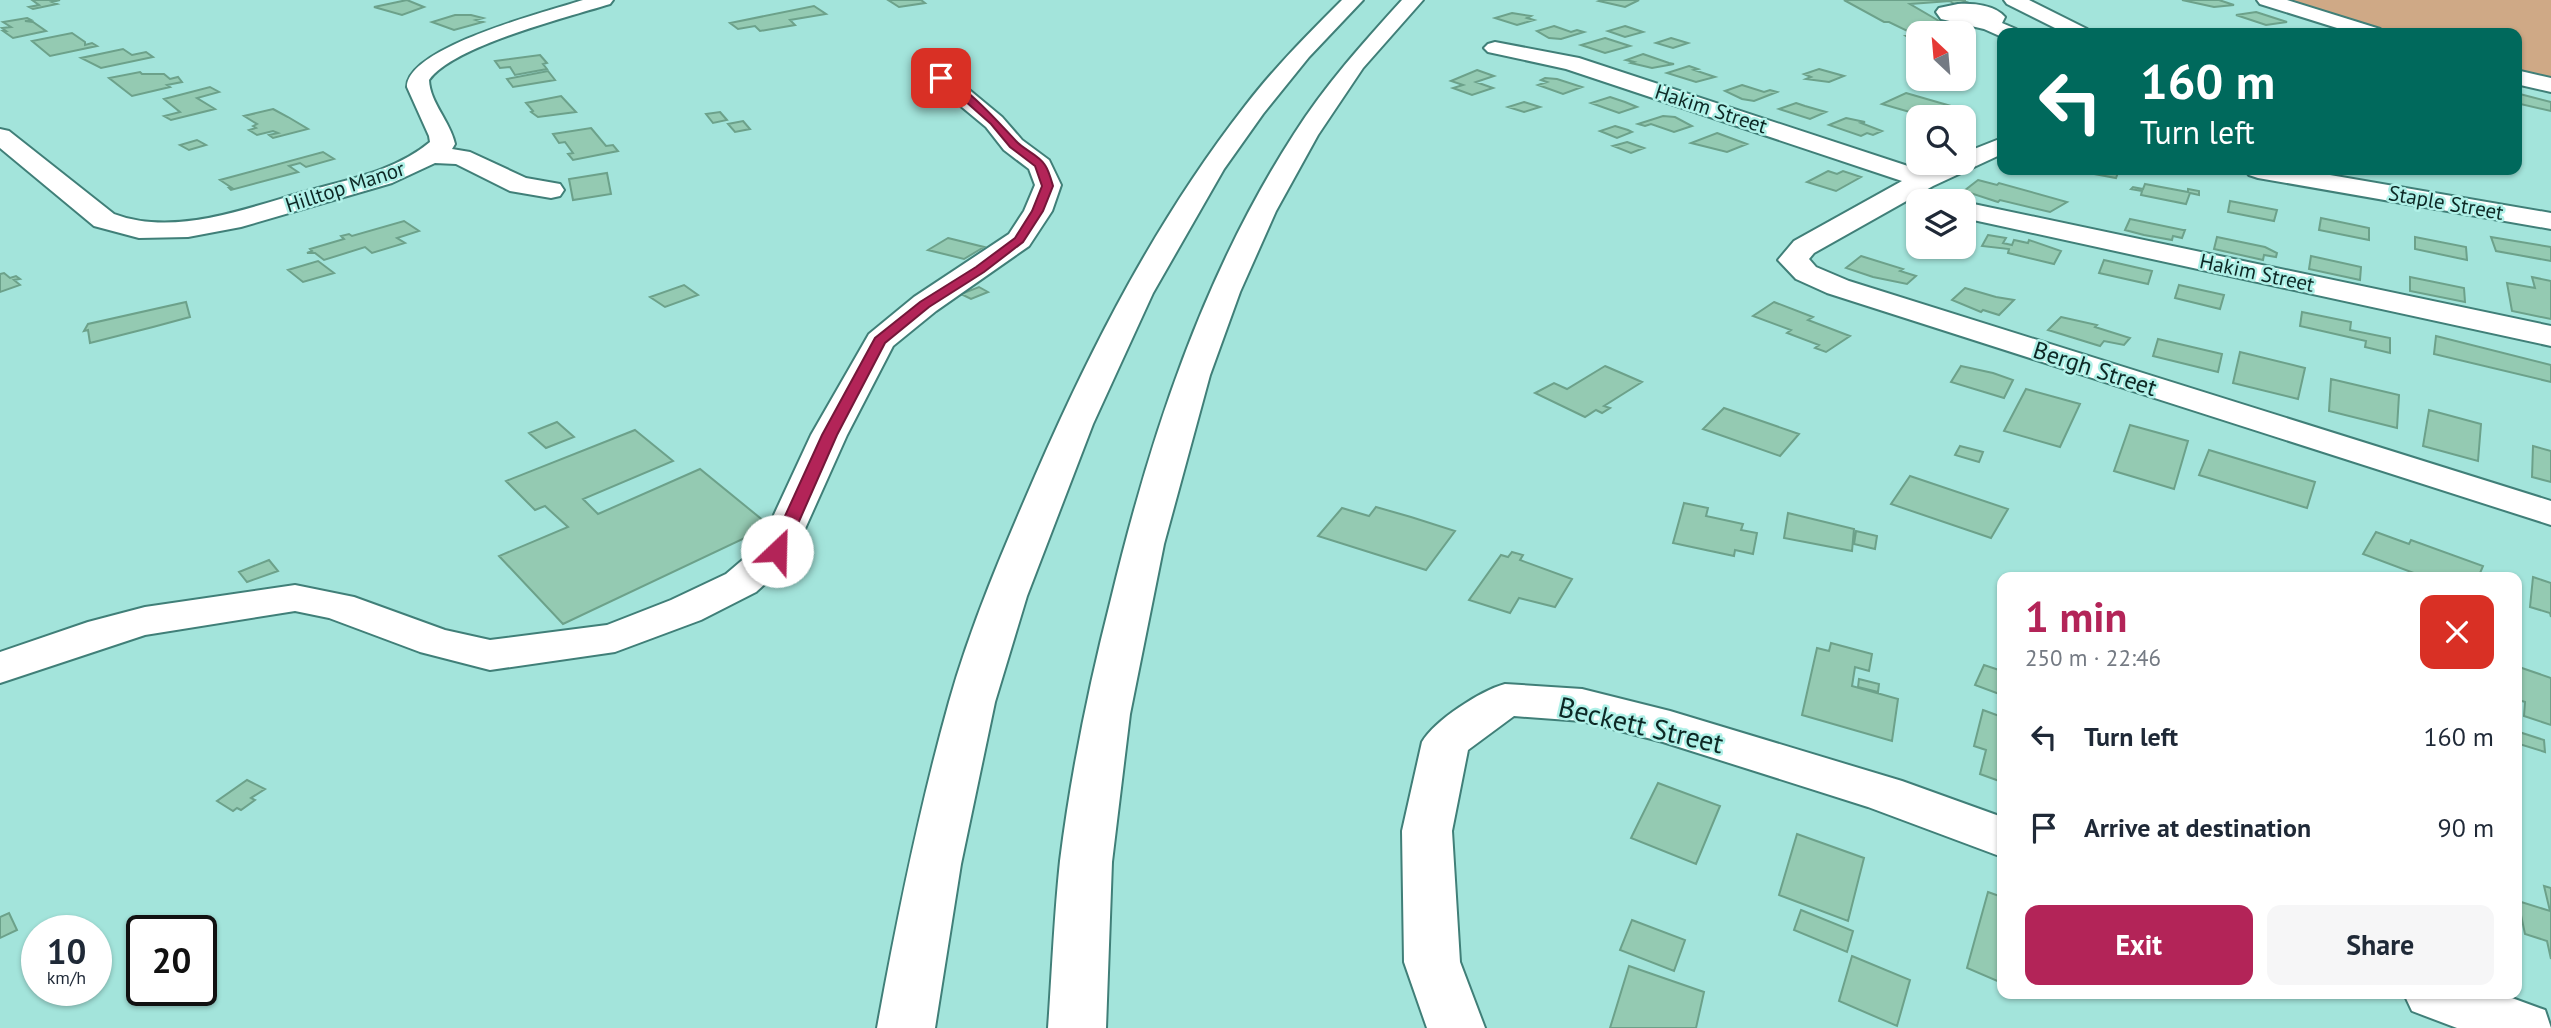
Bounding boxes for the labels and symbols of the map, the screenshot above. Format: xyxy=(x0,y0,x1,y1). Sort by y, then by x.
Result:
north arrow xyxy=(1906,21,1976,91)
pin xyxy=(911,48,971,108)
street label: Hakim Street xyxy=(1652,78,1771,139)
street label: Hilltop Manor xyxy=(282,155,408,219)
street label: Staple Street xyxy=(2387,179,2506,226)
street label: Hakim Street xyxy=(2197,247,2317,298)
street label: Bergh Street xyxy=(2029,334,2161,403)
position arrow xyxy=(740,514,814,588)
street label: Beckett Street xyxy=(1555,688,1728,762)
speed limit sign: 20 xyxy=(126,915,217,1006)

